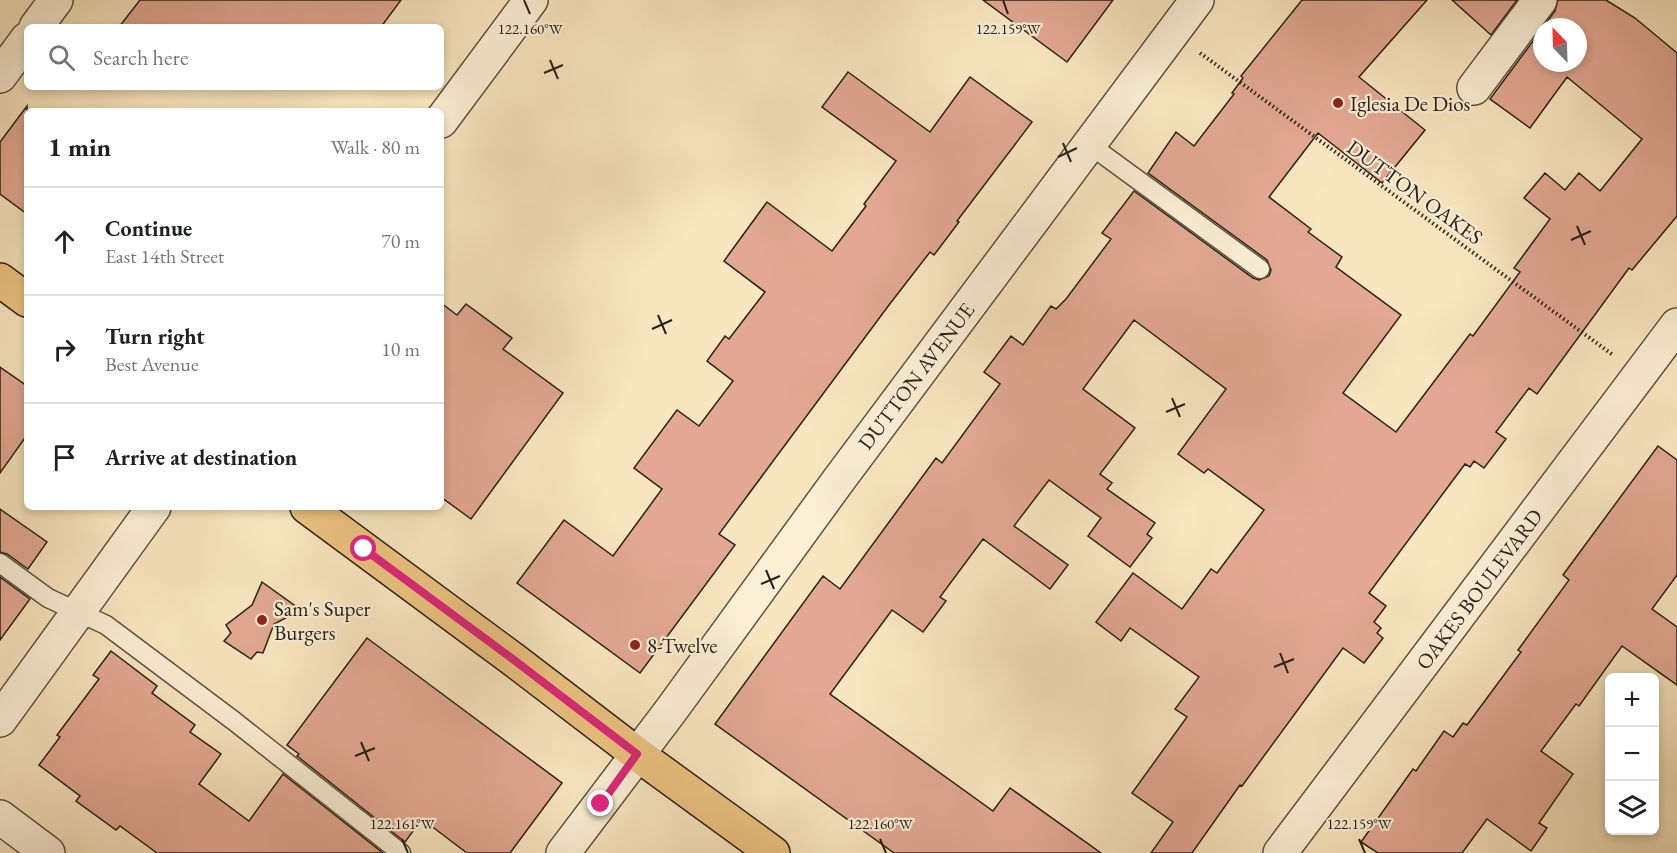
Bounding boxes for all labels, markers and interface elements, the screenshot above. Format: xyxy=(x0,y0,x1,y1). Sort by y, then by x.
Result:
north arrow xyxy=(1533,18,1587,72)
text: 122.160°W xyxy=(498,19,563,38)
text: 122.159°W xyxy=(976,19,1041,38)
search box xyxy=(24,24,444,90)
icon: search xyxy=(45,41,78,74)
text: Search here xyxy=(93,43,188,72)
place label: Iglesia De Dios xyxy=(1350,90,1471,117)
marker: Iglesia De Dios xyxy=(1331,96,1345,110)
text: 1 min xyxy=(48,130,111,164)
text: Walk · 80 m xyxy=(331,134,420,160)
street label: DUTTON OAKES xyxy=(1342,134,1488,250)
text: Continue xyxy=(105,214,192,243)
icon: ahead xyxy=(48,225,81,258)
text: 70 m xyxy=(381,228,420,254)
text: East 14th Street xyxy=(105,243,224,269)
street label: DUTTON AVENUE xyxy=(852,297,980,455)
text: Turn right xyxy=(105,322,204,351)
icon: right xyxy=(48,333,81,366)
text: 10 m xyxy=(381,336,420,362)
text: Best Avenue xyxy=(105,351,199,377)
icon: arrive xyxy=(48,441,81,474)
text: Arrive at destination xyxy=(105,443,297,472)
street label: OAKES BOULEVARD xyxy=(1410,503,1548,675)
route start xyxy=(350,535,376,561)
place label: Sam's Super Burgers xyxy=(274,595,371,646)
marker: Sam's Super Burgers xyxy=(255,613,269,627)
place label: 8-Twelve xyxy=(647,632,718,659)
marker: 8-Twelve xyxy=(628,638,642,652)
map controls xyxy=(1605,673,1659,835)
button: + xyxy=(1605,673,1659,727)
button: − xyxy=(1605,727,1659,781)
button: layers xyxy=(1605,781,1659,835)
route end xyxy=(587,790,613,816)
text: 122.161°W xyxy=(370,814,435,833)
text: 122.160°W xyxy=(848,814,913,833)
text: 122.159°W xyxy=(1327,814,1392,833)

